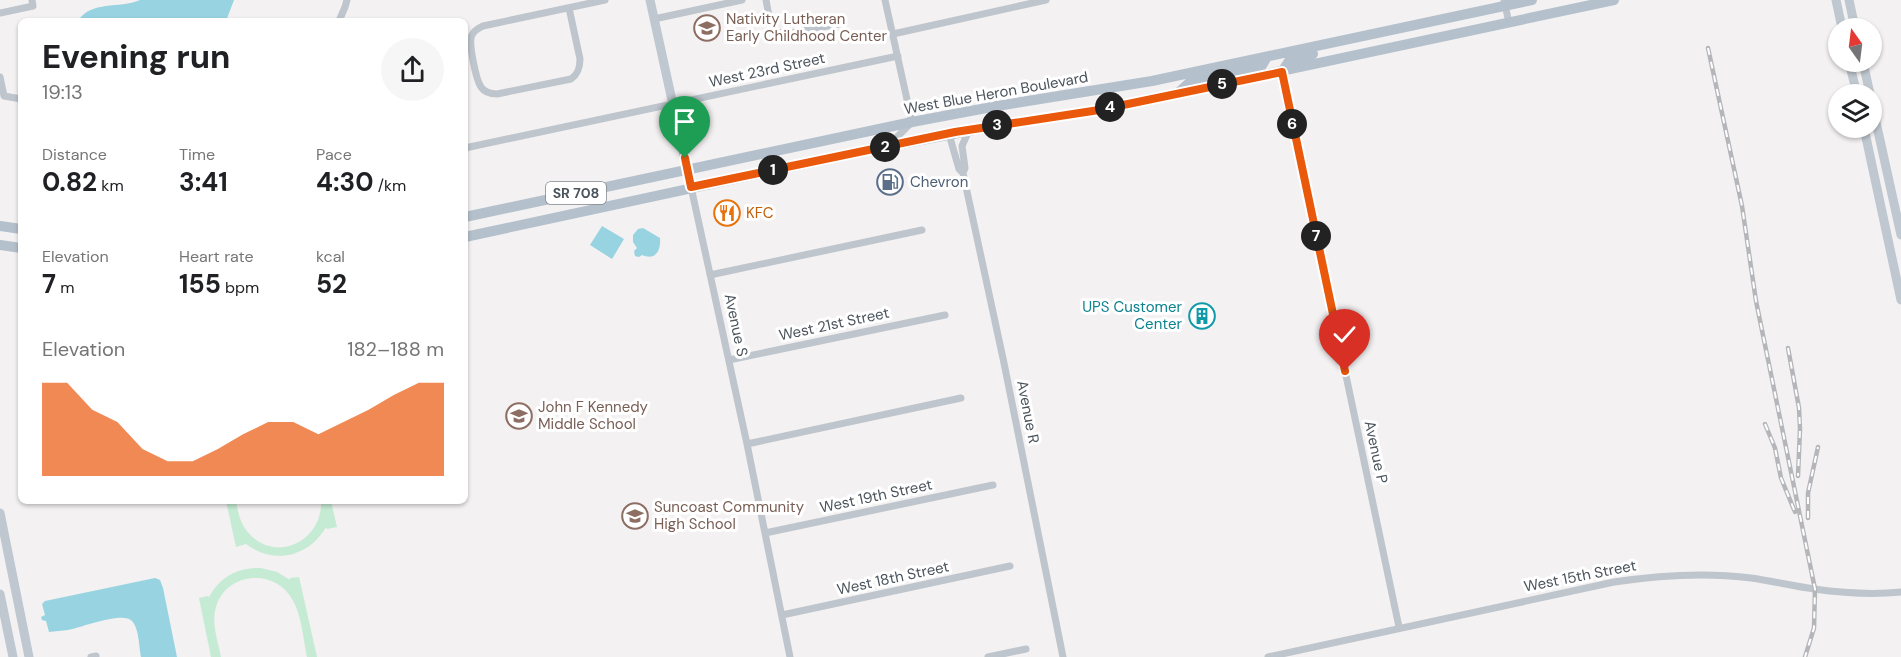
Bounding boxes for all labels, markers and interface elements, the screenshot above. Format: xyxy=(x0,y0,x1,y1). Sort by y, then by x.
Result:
place label: Nativity Lutheran Early Childhood Center xyxy=(726,9,887,46)
school or university icon: Nativity Lutheran Early Childhood Center xyxy=(692,13,722,43)
north arrow xyxy=(1828,18,1882,72)
map controls xyxy=(1828,18,1882,138)
text: Evening run xyxy=(42,35,230,78)
button: share xyxy=(381,38,444,101)
street label: West 23rd Street xyxy=(707,48,827,92)
street label: West Blue Heron Boulevard xyxy=(902,67,1090,119)
pin: 5 xyxy=(1207,69,1237,99)
text: 5 xyxy=(1217,73,1227,94)
text: 19:13 xyxy=(42,79,83,105)
button: layers xyxy=(1828,84,1882,138)
pin: 4 xyxy=(1095,92,1125,122)
pin xyxy=(659,96,710,158)
text: 4 xyxy=(1105,96,1115,117)
icon: arrive xyxy=(668,105,701,138)
pin: 6 xyxy=(1277,109,1307,139)
pin: 3 xyxy=(982,110,1012,140)
text: 6 xyxy=(1287,113,1297,134)
text: 3 xyxy=(992,114,1002,135)
pin: 2 xyxy=(870,132,900,162)
text: 2 xyxy=(880,136,890,157)
text: Distance xyxy=(42,144,107,165)
text: Time xyxy=(179,144,215,165)
text: Pace xyxy=(316,144,352,165)
pin: 1 xyxy=(758,155,788,185)
text: 1 xyxy=(770,159,776,180)
text: 0.82 xyxy=(42,165,97,199)
text: 3:41 xyxy=(179,165,228,199)
text: 4:30 xyxy=(316,165,374,199)
fuel station icon: Chevron xyxy=(875,167,905,197)
place label: Chevron xyxy=(910,172,968,192)
text: km xyxy=(97,175,124,196)
text: /km xyxy=(374,175,406,196)
road number: SR 708 xyxy=(546,182,606,204)
restaurant icon: KFC xyxy=(712,198,742,228)
place label: KFC xyxy=(746,203,774,223)
pin: 7 xyxy=(1301,221,1331,251)
text: 7 xyxy=(1312,225,1320,246)
text: Elevation xyxy=(42,246,109,267)
text: Heart rate xyxy=(179,246,254,267)
text: kcal xyxy=(316,246,345,267)
text: 7 xyxy=(42,267,56,301)
text: 155 xyxy=(179,267,221,301)
text: 52 xyxy=(316,267,347,301)
text: m xyxy=(56,277,74,298)
text: bpm xyxy=(221,277,259,298)
street label: Avenue S xyxy=(720,292,752,359)
place label: UPS Customer Center xyxy=(1082,297,1182,334)
building icon: UPS Customer Center xyxy=(1187,301,1217,331)
street label: West 21st Street xyxy=(777,303,891,345)
pin xyxy=(1319,309,1370,371)
icon: check xyxy=(1328,318,1361,351)
text: Elevation xyxy=(42,336,125,362)
text: 182–188 m xyxy=(347,336,444,362)
street label: Avenue R xyxy=(1012,379,1044,445)
place label: John F Kennedy Middle School xyxy=(538,397,649,434)
school or university icon: John F Kennedy Middle School xyxy=(504,401,534,431)
street label: Avenue P xyxy=(1360,419,1392,486)
street label: West 19th Street xyxy=(818,474,934,518)
place label: Suncoast Community High School xyxy=(654,497,805,534)
school or university icon: Suncoast Community High School xyxy=(620,501,650,531)
street label: West 15th Street xyxy=(1522,555,1638,597)
street label: West 18th Street xyxy=(835,556,951,600)

